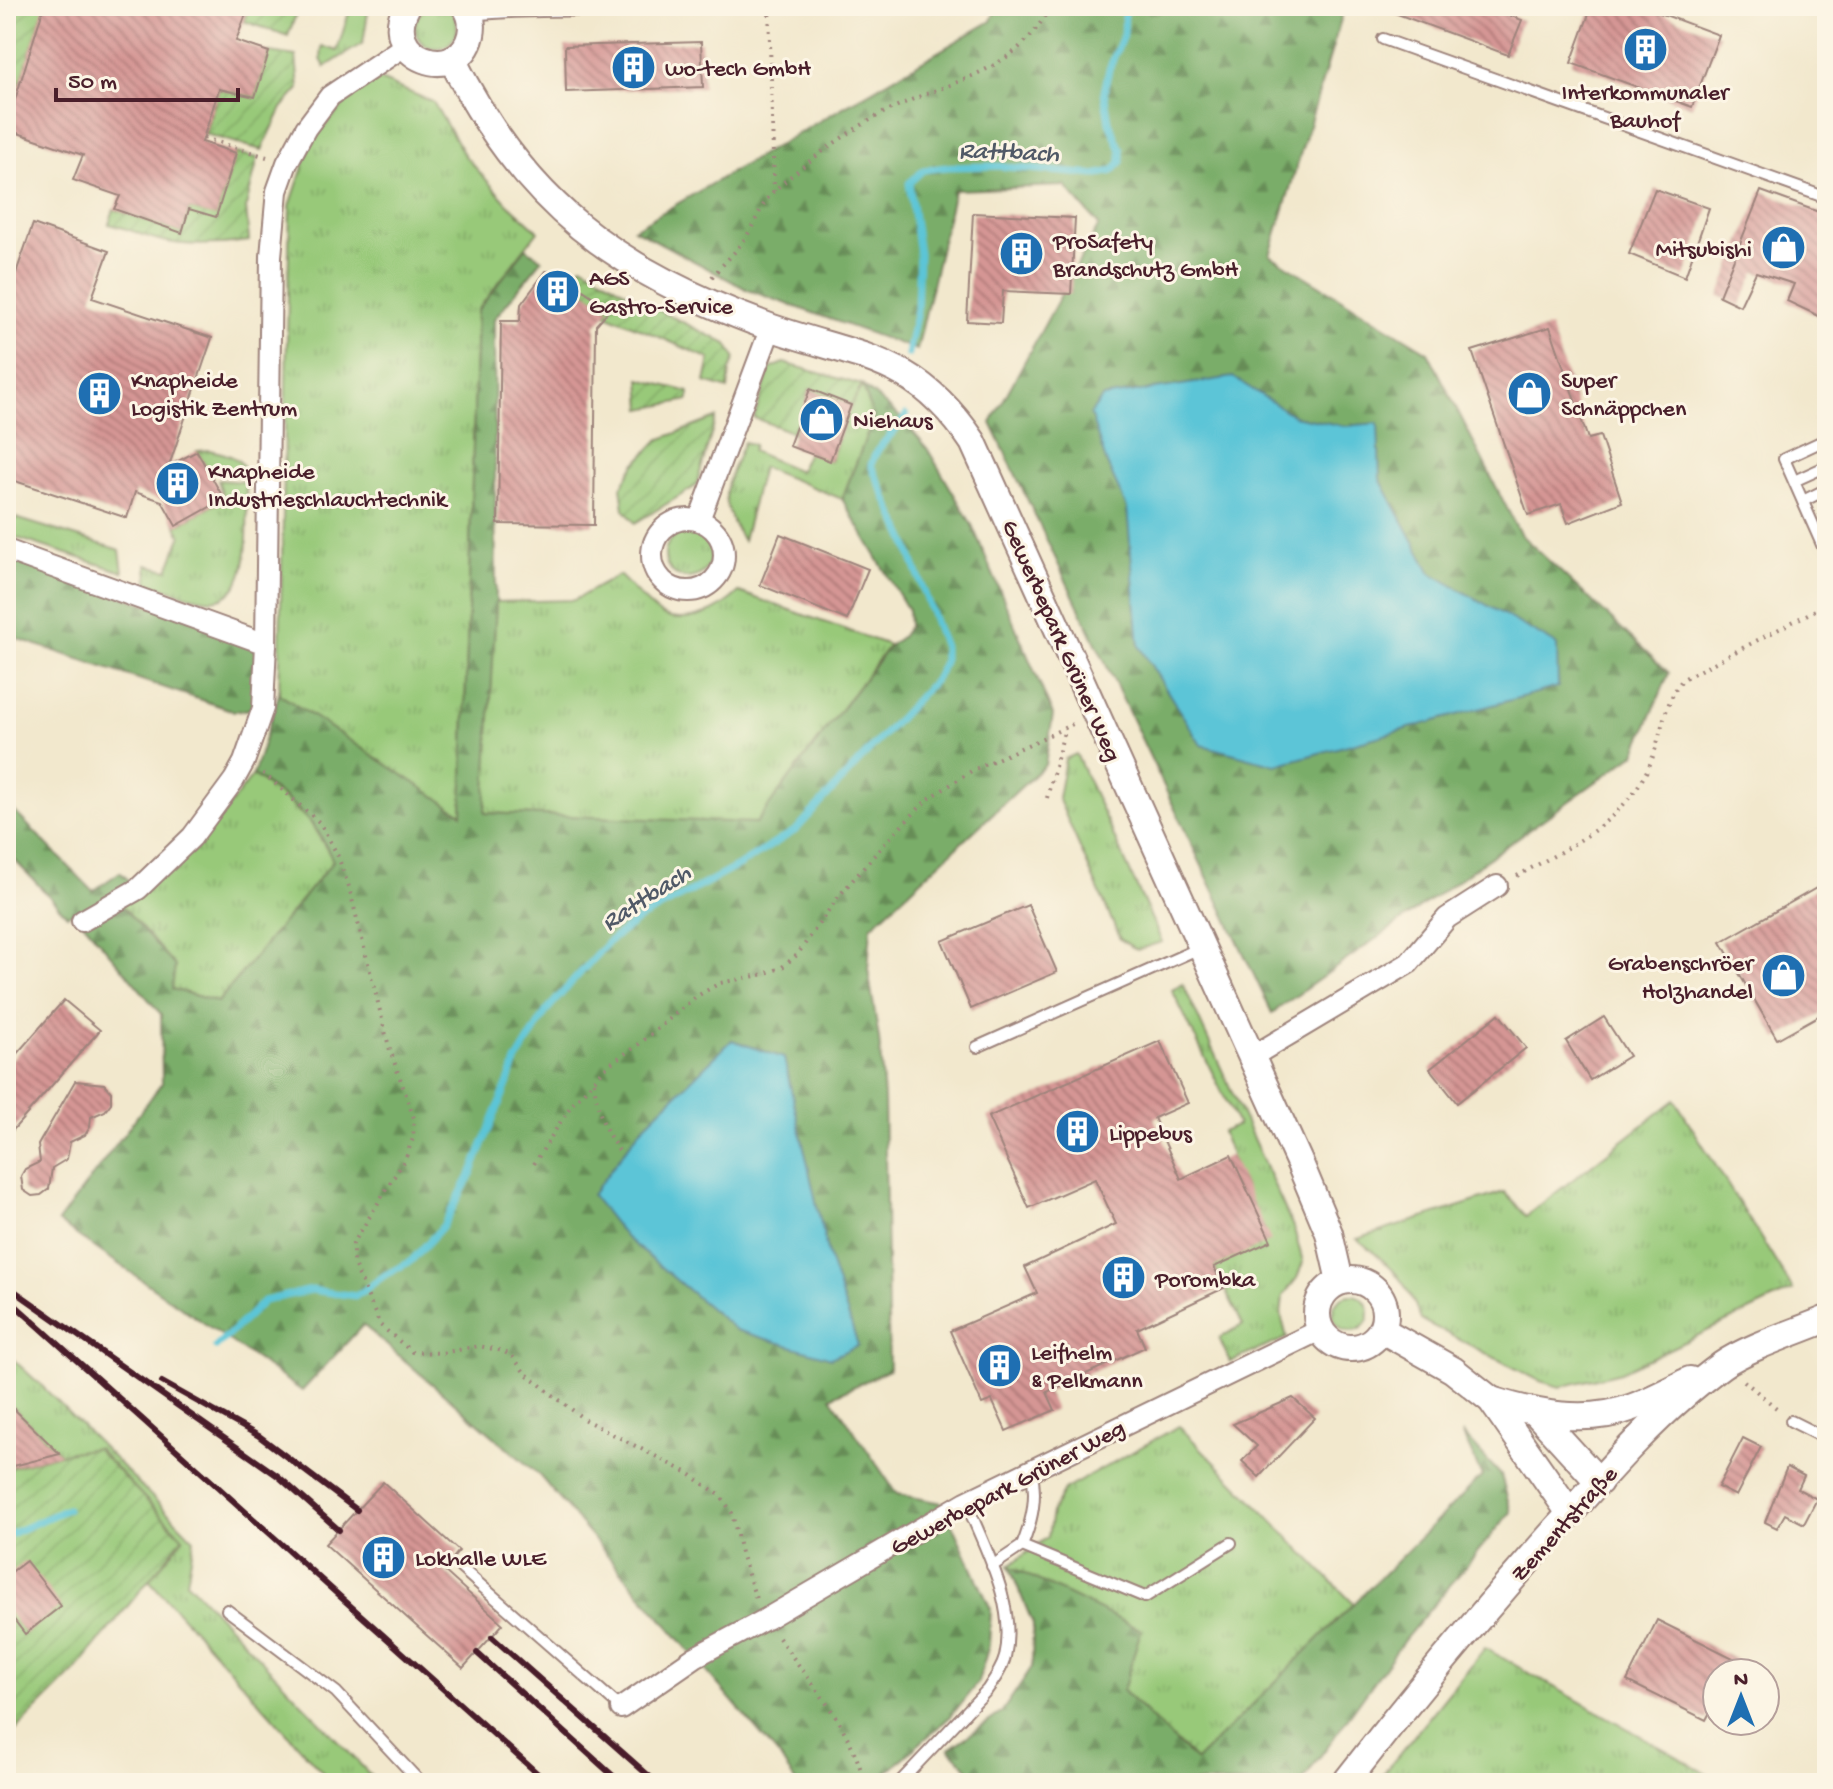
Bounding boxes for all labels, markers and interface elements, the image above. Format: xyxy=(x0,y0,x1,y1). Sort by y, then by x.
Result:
building icon: Interkommunaler Bauhof xyxy=(1621,25,1669,73)
building icon: wo-tech GmbH xyxy=(610,43,658,91)
scale bar xyxy=(56,52,238,102)
place label: wo-tech GmbH xyxy=(665,56,811,85)
text: 50 m xyxy=(68,69,117,98)
place label: Interkommunaler Bauhof xyxy=(1561,80,1731,137)
water label: Rattbach xyxy=(958,137,1061,172)
shop icon: Mitsubishi xyxy=(1759,224,1807,272)
place label: ProSafety Brandschutz GmbH xyxy=(1052,229,1239,286)
building icon: ProSafety Brandschutz GmbH xyxy=(998,230,1046,278)
place label: Mitsubishi xyxy=(1655,237,1752,266)
place label: AGS Gastro-Service xyxy=(589,266,734,323)
building icon: AGS Gastro-Service xyxy=(534,267,582,315)
place label: Knapheide Logistik Zentrum xyxy=(131,368,297,425)
place label: Super Schnäppchen xyxy=(1561,368,1687,425)
building icon: Knapheide Logistik Zentrum xyxy=(76,369,124,417)
shop icon: Super Schnäppchen xyxy=(1506,369,1554,417)
shop icon: Niehaus xyxy=(798,395,846,443)
place label: Niehaus xyxy=(853,408,934,437)
place label: Knapheide Industrieschlauchtechnik xyxy=(208,459,449,516)
building icon: Knapheide Industrieschlauchtechnik xyxy=(153,460,201,508)
street label: Gewerbepark Grüner Weg xyxy=(993,516,1126,767)
water label: Rattbach xyxy=(597,859,699,940)
place label: Grabenschröer Holzhandel xyxy=(1608,951,1756,1008)
shop icon: Grabenschröer Holzhandel xyxy=(1760,952,1808,1000)
building icon: Lippebus xyxy=(1054,1108,1102,1156)
place label: Lippebus xyxy=(1109,1121,1193,1150)
building icon: Porombka xyxy=(1100,1254,1148,1302)
place label: Porombka xyxy=(1154,1267,1256,1296)
place label: Leifhelm & Pelkmann xyxy=(1031,1340,1143,1397)
building icon: Leifhelm & Pelkmann xyxy=(976,1341,1024,1389)
street label: Gewerbepark Grüner Weg xyxy=(886,1415,1131,1563)
street label: Zementstraße xyxy=(1506,1461,1626,1589)
building icon: Lokhalle WLE xyxy=(360,1533,408,1581)
place label: Lokhalle WLE xyxy=(415,1546,547,1575)
north arrow xyxy=(1701,1657,1781,1737)
text: N xyxy=(1734,1668,1748,1694)

